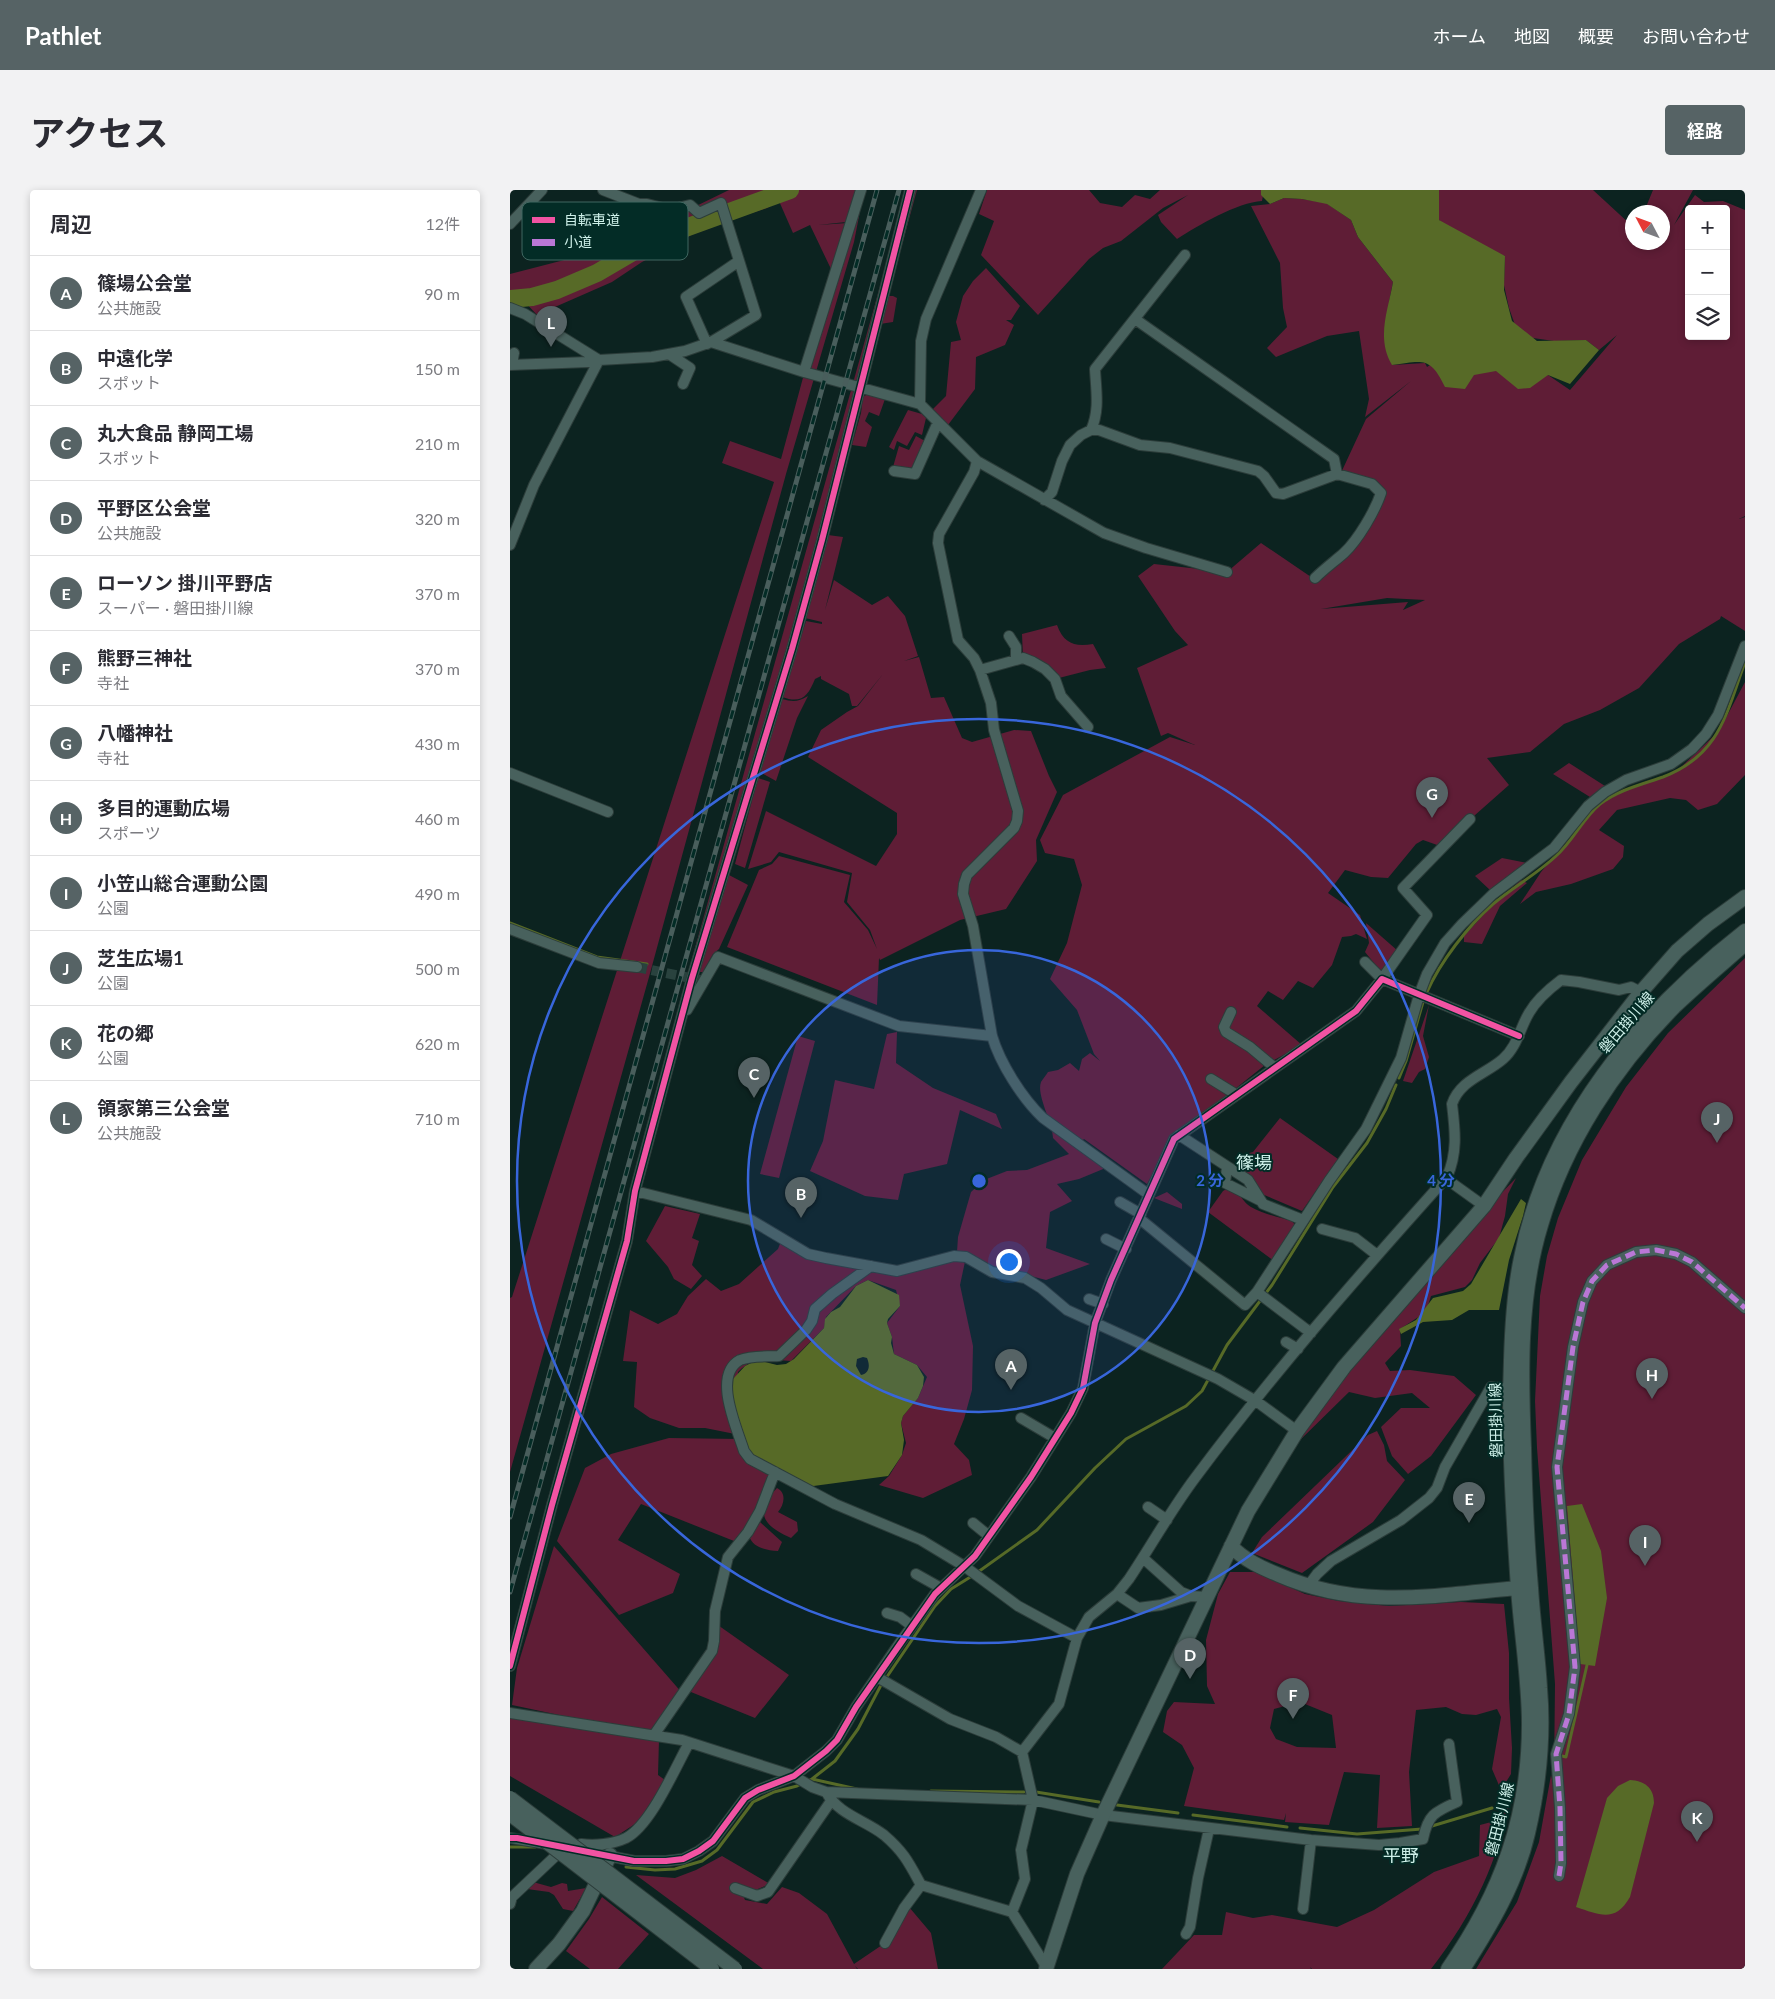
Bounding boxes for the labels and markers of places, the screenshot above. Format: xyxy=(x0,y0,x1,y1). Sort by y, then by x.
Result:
pin: L xyxy=(535,306,567,347)
pin: G xyxy=(1416,777,1448,818)
pin: C xyxy=(738,1057,770,1098)
pin: J xyxy=(1701,1102,1733,1143)
centre of rings xyxy=(970,1172,988,1190)
pin: B xyxy=(785,1177,817,1218)
pin: A xyxy=(995,1349,1027,1390)
pin: H xyxy=(1636,1358,1668,1399)
pin: E xyxy=(1453,1482,1485,1523)
pin: I xyxy=(1629,1525,1661,1566)
pin: D xyxy=(1174,1638,1206,1679)
pin: F xyxy=(1277,1678,1309,1719)
pin: K xyxy=(1681,1801,1713,1842)

